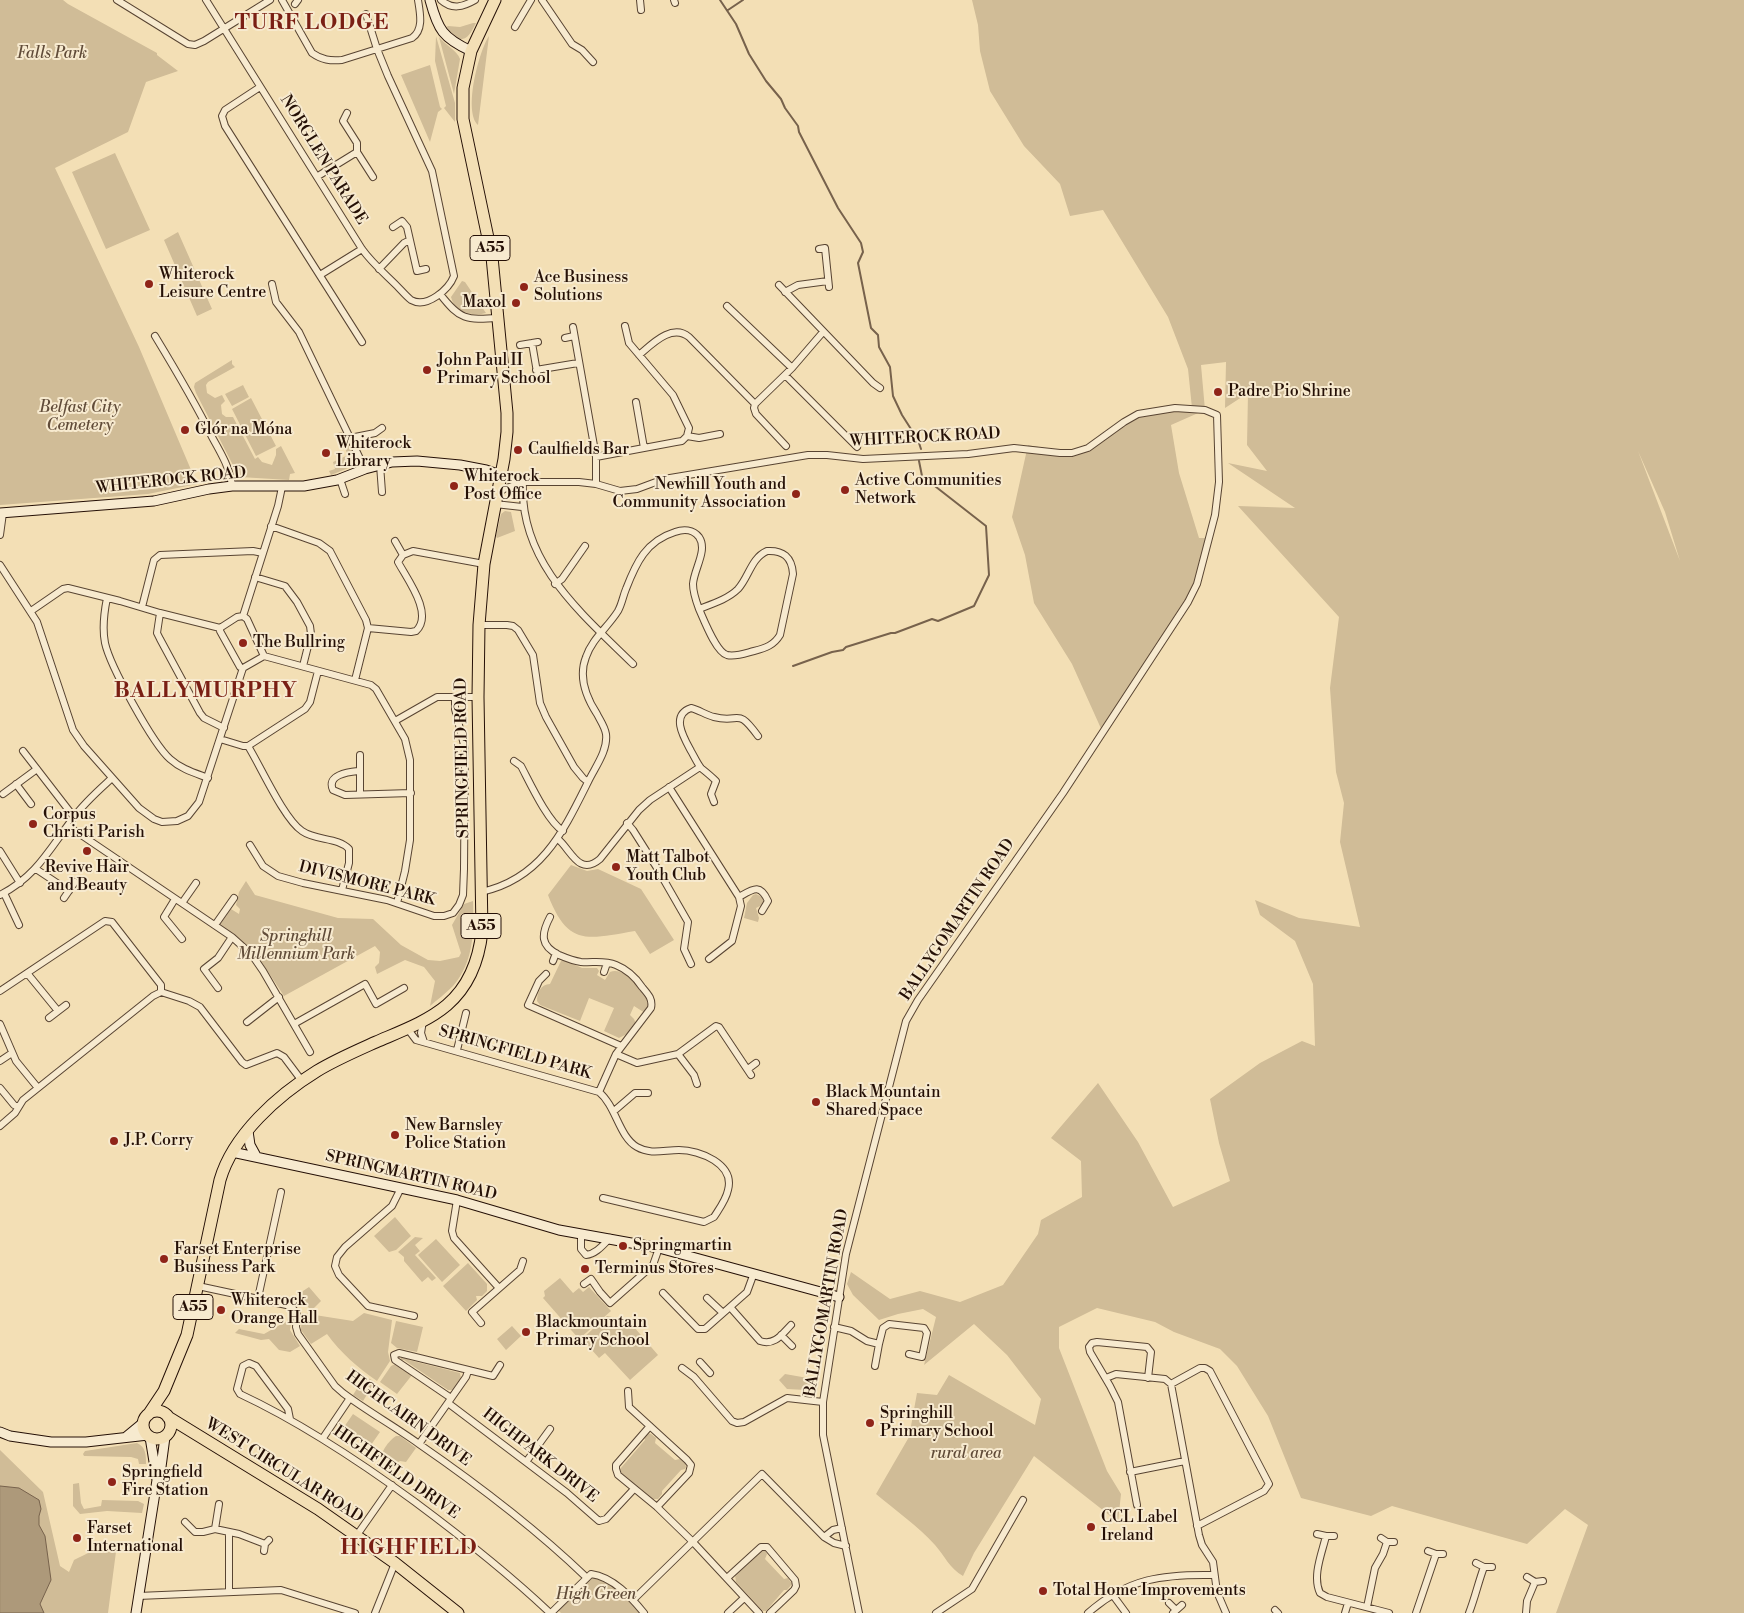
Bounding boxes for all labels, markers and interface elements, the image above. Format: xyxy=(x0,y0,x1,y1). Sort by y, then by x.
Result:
district label: TURF LODGE xyxy=(233,11,391,37)
park label: Falls Park xyxy=(17,44,87,64)
street label: NORGLEN PARADE xyxy=(275,92,371,228)
road number: A55 xyxy=(470,236,510,260)
place label: Whiterock Leisure Centre xyxy=(159,265,266,303)
place label: Ace Business Solutions xyxy=(534,268,628,306)
marker: Whiterock Leisure Centre xyxy=(143,278,155,290)
marker: Ace Business Solutions xyxy=(518,281,530,293)
place label: Maxol xyxy=(462,293,506,313)
marker: Maxol xyxy=(510,297,522,309)
place label: John Paul II Primary School xyxy=(437,351,551,389)
marker: John Paul II Primary School xyxy=(421,364,433,376)
place label: Padre Pio Shrine xyxy=(1228,382,1351,402)
marker: Padre Pio Shrine xyxy=(1212,386,1224,398)
park label: Belfast City Cemetery xyxy=(39,398,121,436)
place label: Glór na Móna xyxy=(195,420,292,440)
marker: Glór na Móna xyxy=(179,424,191,436)
street label: WHITEROCK ROAD xyxy=(849,424,1001,452)
place label: Whiterock Library xyxy=(336,434,411,472)
place label: Caulfields Bar xyxy=(528,440,629,460)
marker: Caulfields Bar xyxy=(512,444,524,456)
marker: Whiterock Library xyxy=(320,447,332,459)
street label: WHITEROCK ROAD xyxy=(95,464,247,498)
place label: Whiterock Post Office xyxy=(464,467,542,505)
place label: Active Communities Network xyxy=(855,471,1001,509)
place label: Newhill Youth and Community Association xyxy=(613,475,786,513)
marker: Whiterock Post Office xyxy=(448,480,460,492)
marker: Active Communities Network xyxy=(839,484,851,496)
marker: Newhill Youth and Community Association xyxy=(790,488,802,500)
place label: The Bullring xyxy=(253,633,345,653)
marker: The Bullring xyxy=(237,637,249,649)
street label: SPRINGFIELD ROAD xyxy=(452,678,474,838)
district label: BALLYMURPHY xyxy=(113,679,299,705)
place label: Corpus Christi Parish xyxy=(43,805,145,843)
marker: Corpus Christi Parish xyxy=(27,818,39,830)
street label: BALLYGOMARTIN ROAD xyxy=(897,836,1019,1004)
marker: Revive Hair and Beauty xyxy=(81,845,93,857)
place label: Matt Talbot Youth Club xyxy=(626,848,710,886)
place label: Revive Hair and Beauty xyxy=(45,858,129,896)
street label: DIVISMORE PARK xyxy=(297,858,437,910)
marker: Matt Talbot Youth Club xyxy=(610,861,622,873)
road number: A55 xyxy=(461,914,501,938)
park label: Springhill Millennium Park xyxy=(237,927,355,965)
street label: SPRINGFIELD PARK xyxy=(436,1022,594,1084)
place label: Black Mountain Shared Space xyxy=(826,1083,940,1121)
marker: Black Mountain Shared Space xyxy=(810,1096,822,1108)
place label: New Barnsley Police Station xyxy=(405,1116,506,1154)
marker: New Barnsley Police Station xyxy=(389,1129,401,1141)
place label: J.P. Corry xyxy=(124,1131,193,1151)
marker: J.P. Corry xyxy=(108,1135,120,1147)
street label: SPRINGMARTIN ROAD xyxy=(323,1147,499,1205)
street label: BALLYGOMARTIN ROAD xyxy=(801,1207,853,1399)
place label: Springmartin xyxy=(633,1236,732,1256)
place label: Farset Enterprise Business Park xyxy=(174,1240,301,1278)
marker: Springmartin xyxy=(617,1240,629,1252)
marker: Farset Enterprise Business Park xyxy=(158,1253,170,1265)
place label: Terminus Stores xyxy=(595,1259,714,1279)
marker: Terminus Stores xyxy=(579,1263,591,1275)
place label: Whiterock Orange Hall xyxy=(231,1291,318,1329)
road number: A55 xyxy=(173,1294,213,1320)
marker: Whiterock Orange Hall xyxy=(215,1304,227,1316)
place label: Blackmountain Primary School xyxy=(536,1313,650,1351)
marker: Blackmountain Primary School xyxy=(520,1326,532,1338)
street label: HIGHCAIRN DRIVE xyxy=(342,1367,474,1471)
place label: Springhill Primary School xyxy=(880,1404,994,1442)
street label: HIGHPARK DRIVE xyxy=(478,1405,602,1507)
street label: WEST CIRCULAR ROAD xyxy=(202,1415,366,1527)
marker: Springhill Primary School xyxy=(864,1417,876,1429)
street label: HIGHFIELD DRIVE xyxy=(329,1422,463,1524)
park label: rural area xyxy=(930,1444,1002,1464)
place label: Springfield Fire Station xyxy=(122,1463,208,1501)
marker: Springfield Fire Station xyxy=(106,1476,118,1488)
place label: CCL Label Ireland xyxy=(1101,1508,1177,1546)
place label: Farset International xyxy=(87,1519,183,1557)
marker: CCL Label Ireland xyxy=(1085,1521,1097,1533)
marker: Farset International xyxy=(71,1532,83,1544)
district label: HIGHFIELD xyxy=(339,1536,479,1562)
place label: Total Home Improvements xyxy=(1053,1581,1246,1601)
park label: High Green xyxy=(556,1585,636,1605)
marker: Total Home Improvements xyxy=(1037,1585,1049,1597)

